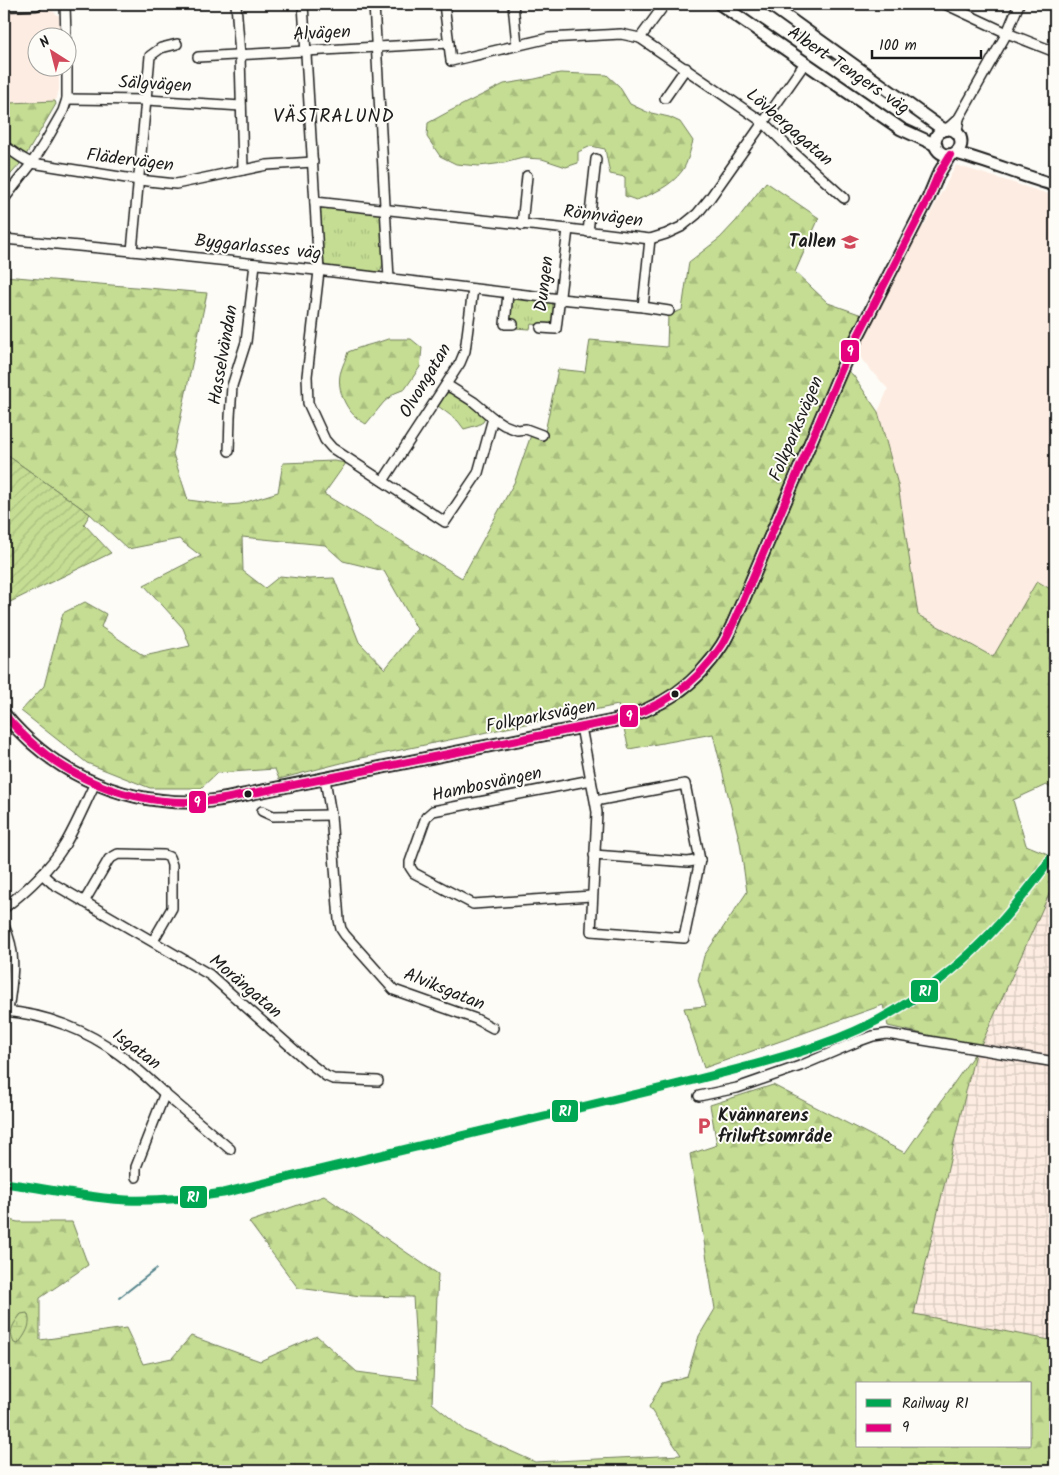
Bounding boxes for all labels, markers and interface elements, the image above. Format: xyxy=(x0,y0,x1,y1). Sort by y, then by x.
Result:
street label: Alvägen xyxy=(292,18,352,50)
street label: Albert Tengers väg xyxy=(781,19,915,123)
north arrow xyxy=(28,28,78,78)
scale bar xyxy=(872,28,980,60)
text: N xyxy=(35,31,55,54)
text: 100 m xyxy=(879,34,917,58)
street label: Sälgvägen xyxy=(118,69,192,101)
street label: Lövbergagatan xyxy=(739,82,839,174)
district label: VÄSTRALUND xyxy=(273,102,395,132)
street label: Flädervägen xyxy=(85,141,175,181)
street label: Rönnvägen xyxy=(561,198,645,236)
street label: Byggarlasses väg xyxy=(193,227,323,269)
place label: Tallen xyxy=(789,228,836,257)
school or university icon: Tallen xyxy=(840,232,860,252)
street label: Dungen xyxy=(527,254,563,314)
street label: Hasselvändan xyxy=(201,303,247,407)
street label: Olvongatan xyxy=(392,338,460,424)
line badge: 9 xyxy=(840,339,860,363)
text: 9 xyxy=(846,341,854,363)
street label: Folkparksvägen xyxy=(762,372,832,486)
unlabelled marker xyxy=(670,689,680,699)
street label: Folkparksvägen xyxy=(483,692,599,742)
line badge: 9 xyxy=(619,704,639,728)
text: 9 xyxy=(625,706,633,728)
street label: Hambosvängen xyxy=(429,759,545,811)
unlabelled marker xyxy=(243,789,253,799)
line badge: 9 xyxy=(188,790,207,814)
text: 9 xyxy=(193,792,201,814)
street label: Morängatan xyxy=(202,947,288,1027)
street label: Alviksgatan xyxy=(399,961,489,1019)
line badge: R1 xyxy=(910,979,939,1003)
text: R1 xyxy=(919,981,932,1003)
street label: Isgatan xyxy=(105,1022,167,1078)
line badge: R1 xyxy=(551,1099,579,1123)
text: R1 xyxy=(559,1101,572,1123)
place label: Kvännarens friluftsområde xyxy=(718,1102,832,1152)
parking icon: Kvännarens friluftsområde xyxy=(694,1116,714,1136)
line badge: R1 xyxy=(179,1185,208,1209)
text: R1 xyxy=(187,1187,200,1209)
legend xyxy=(856,1382,1032,1448)
text: Railway R1 xyxy=(902,1392,969,1416)
text: 9 xyxy=(902,1416,910,1440)

